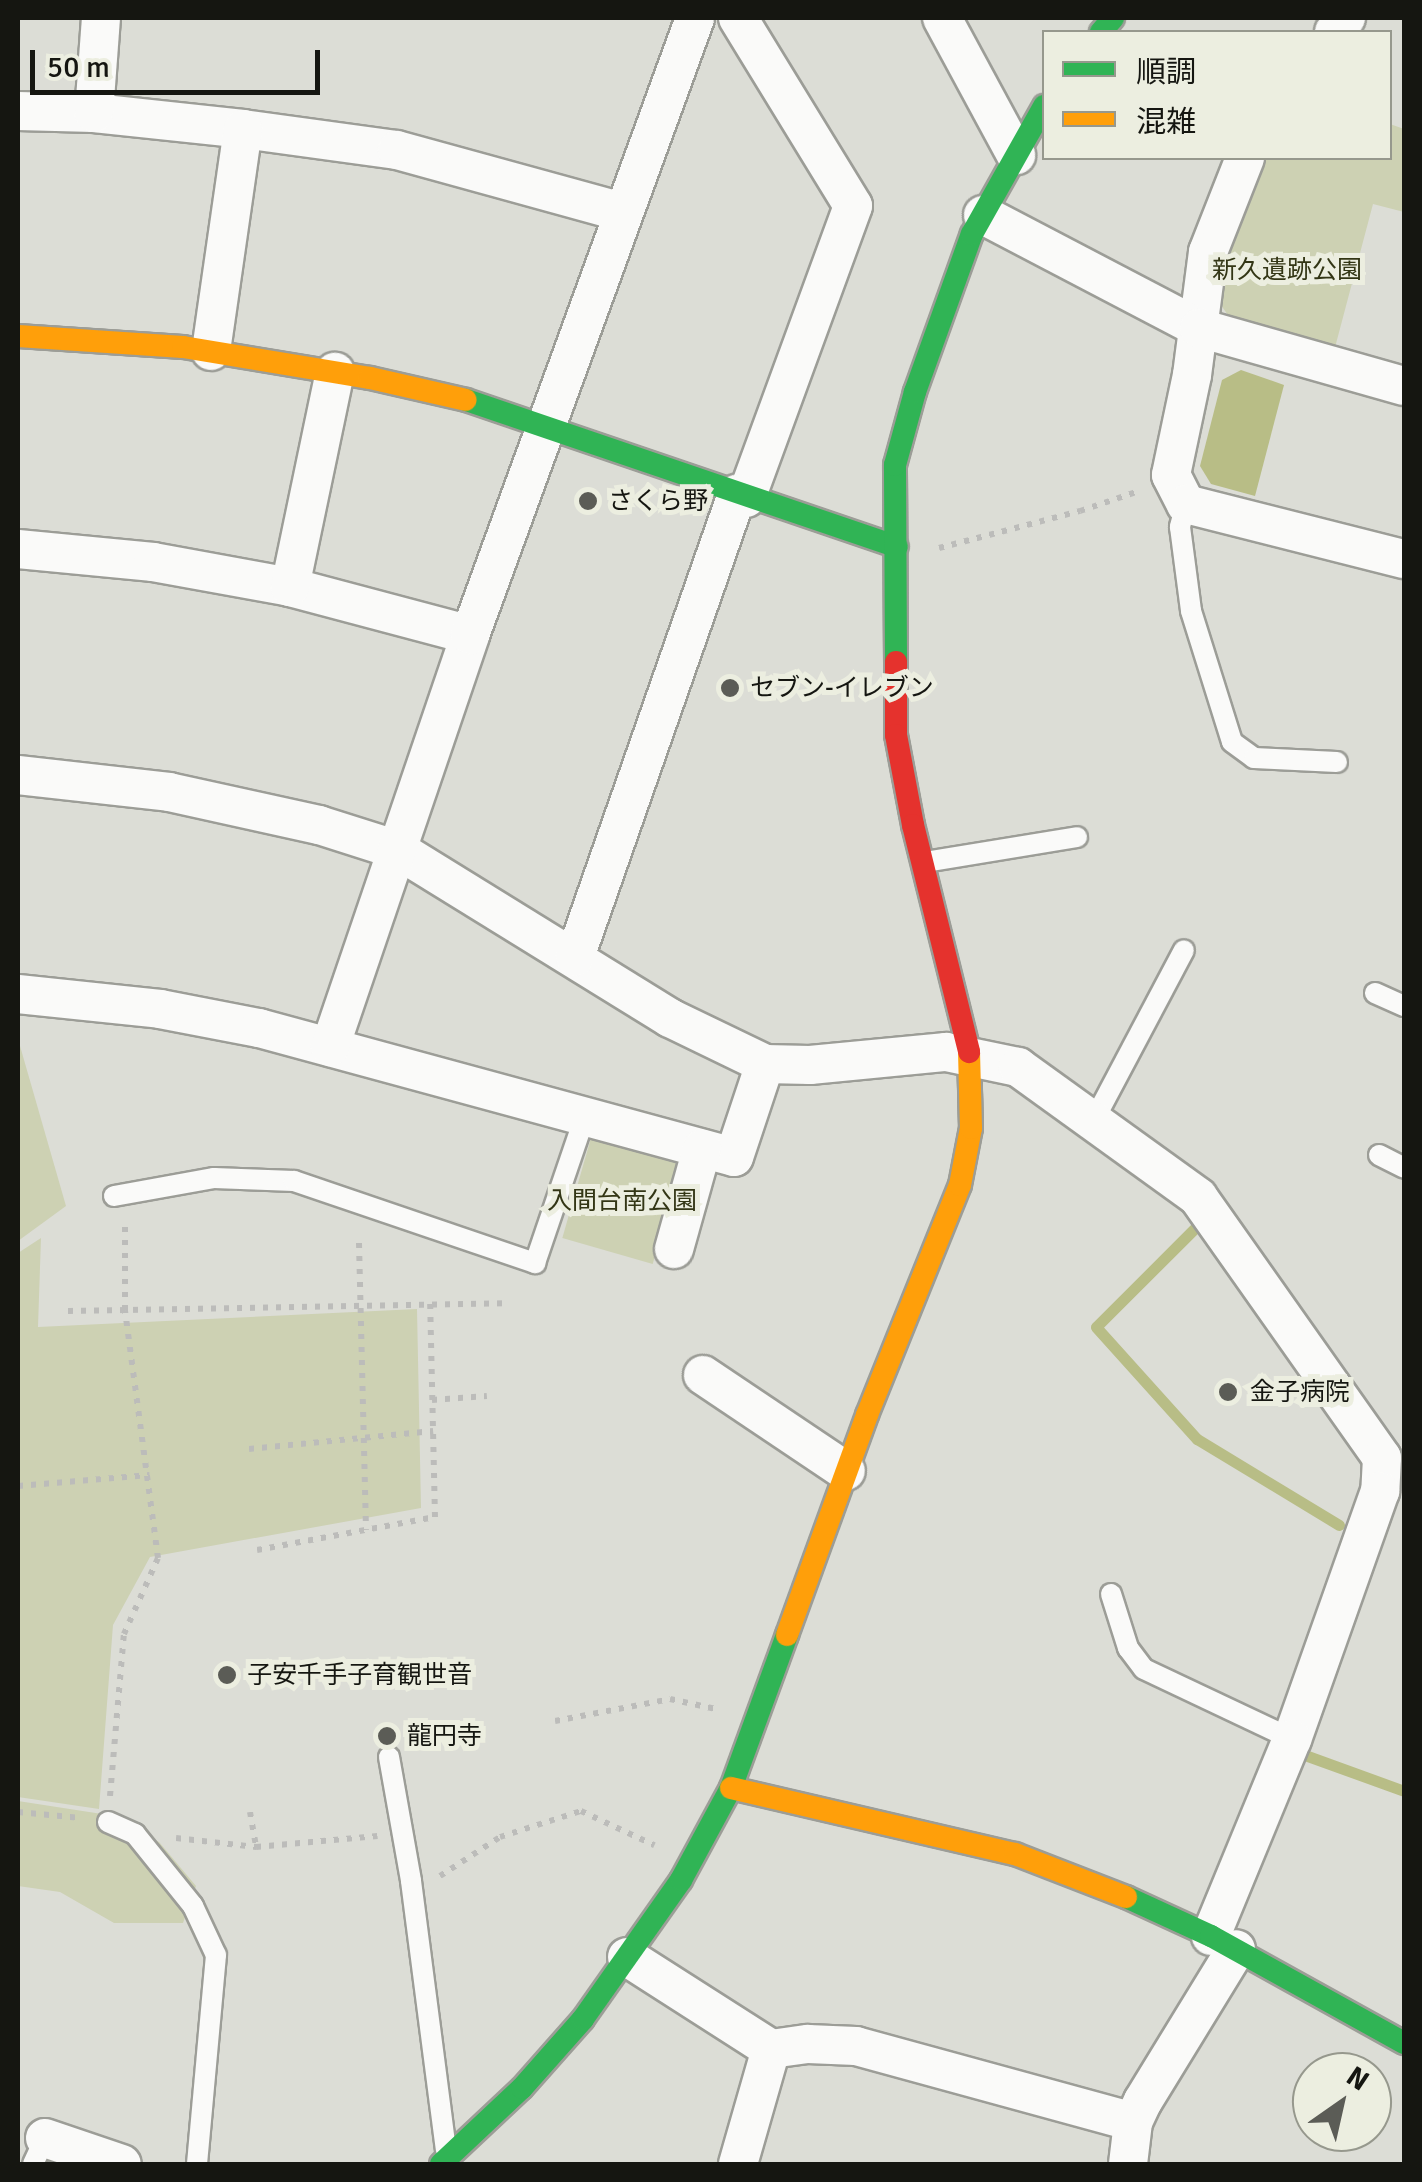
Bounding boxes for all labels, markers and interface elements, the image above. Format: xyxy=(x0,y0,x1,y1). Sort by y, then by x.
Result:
scale bar xyxy=(35,30,325,92)
legend xyxy=(1042,30,1392,160)
text: 50 m xyxy=(47,49,110,86)
text: 順調 xyxy=(1136,54,1196,91)
text: 混雑 xyxy=(1136,104,1196,141)
park label: 新久遺跡公園 xyxy=(1212,255,1362,285)
place label: さくら野 xyxy=(608,486,708,516)
marker: さくら野 xyxy=(577,490,599,512)
place label: セブン-イレブン xyxy=(750,673,934,703)
marker: セブン-イレブン xyxy=(719,677,741,699)
park label: 入間台南公園 xyxy=(547,1186,697,1216)
place label: 金子病院 xyxy=(1250,1377,1350,1407)
marker: 金子病院 xyxy=(1215,1379,1241,1405)
place label: 子安千手子育観世音 xyxy=(247,1660,472,1690)
marker: 子安千手子育観世音 xyxy=(216,1664,238,1686)
place label: 龍円寺 xyxy=(407,1721,482,1751)
marker: 龍円寺 xyxy=(376,1725,398,1747)
north arrow xyxy=(1292,2052,1392,2152)
text: N xyxy=(1340,2059,1375,2098)

